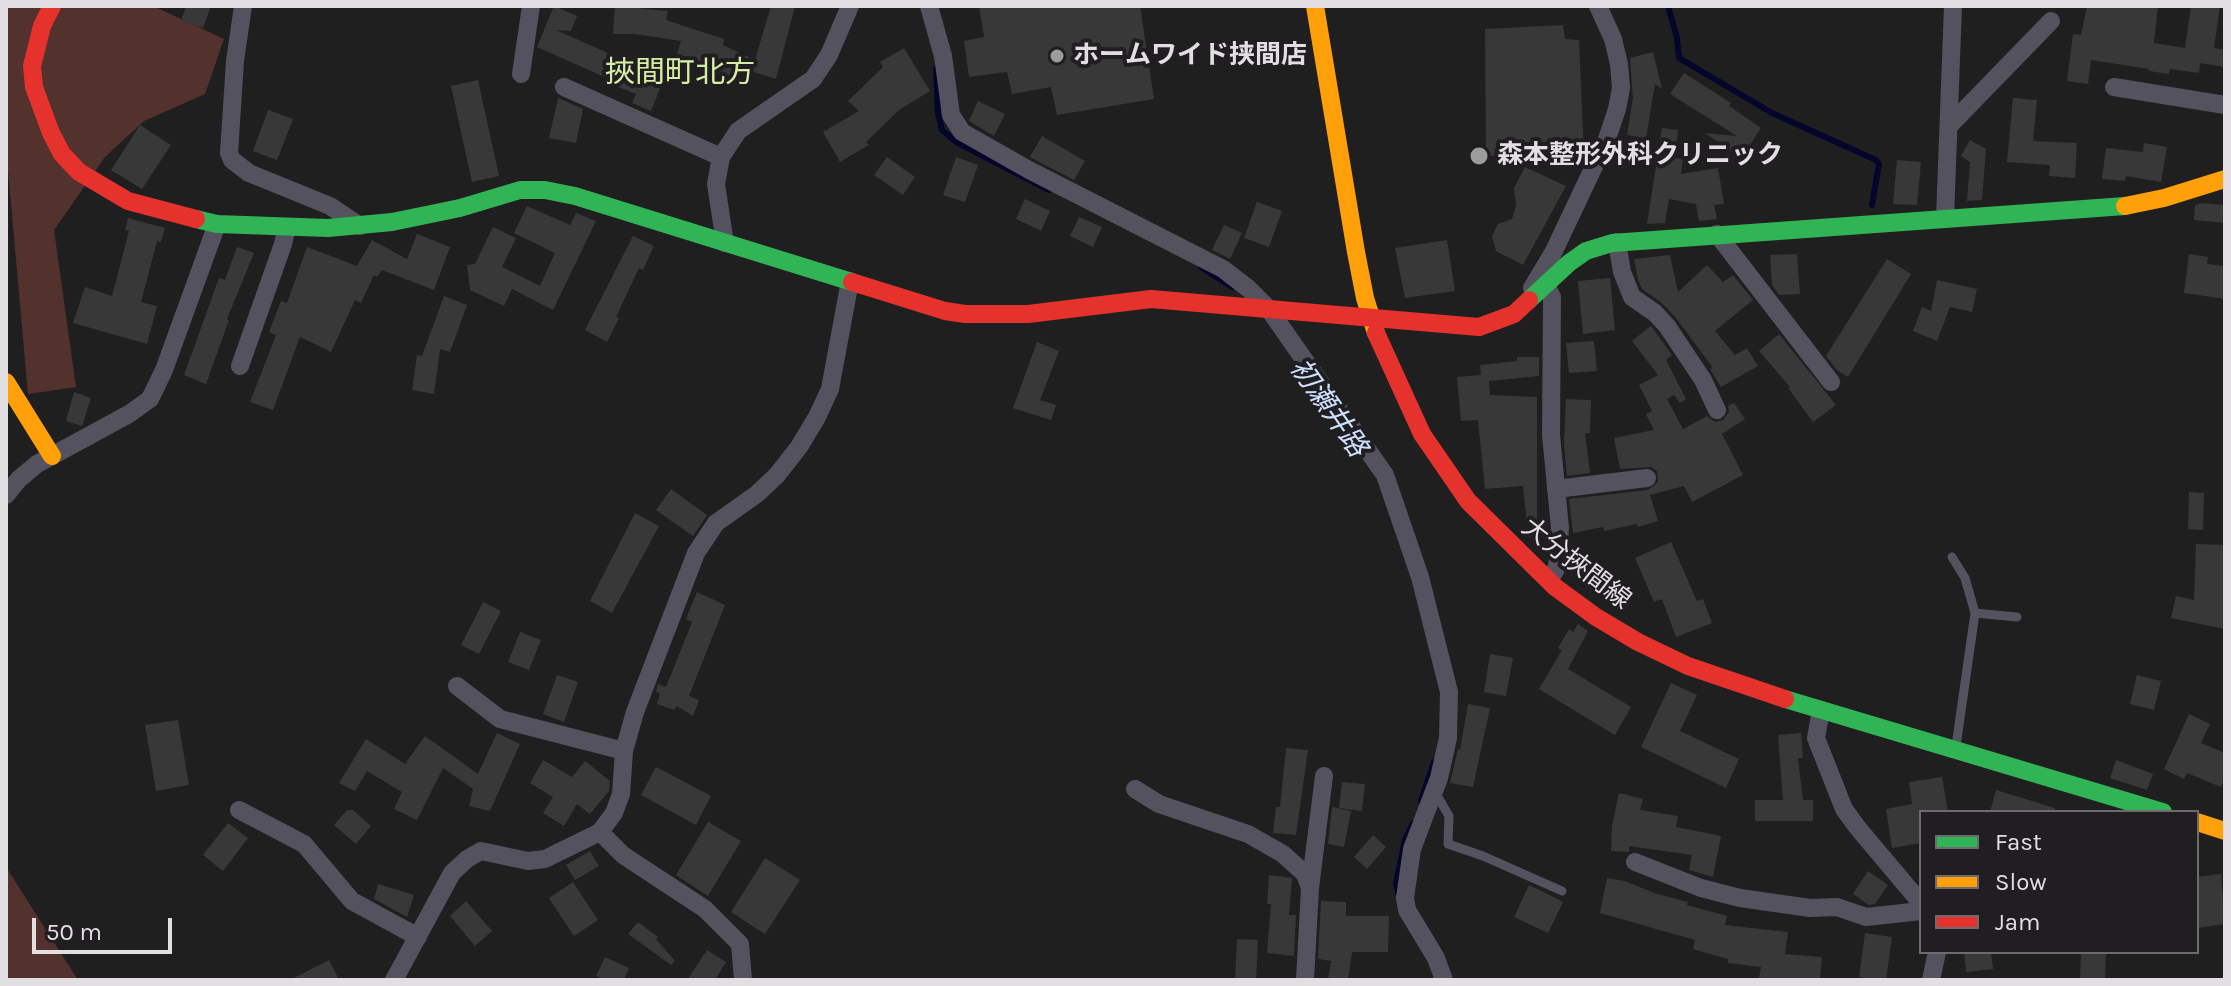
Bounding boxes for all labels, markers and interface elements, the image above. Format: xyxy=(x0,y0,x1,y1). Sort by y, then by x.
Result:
place label: ホームワイド挟間店 xyxy=(1073,40,1307,72)
marker: ホームワイド挟間店 xyxy=(1048,47,1066,65)
district label: 挾間町北方 xyxy=(605,55,755,91)
place label: 森本整形外科クリニック xyxy=(1497,140,1783,172)
marker: 森本整形外科クリニック xyxy=(1468,145,1490,167)
water label: 初瀬井路 xyxy=(1282,352,1374,464)
street label: 大分挾間線 xyxy=(1515,512,1637,616)
legend xyxy=(1919,810,2199,954)
text: Fast xyxy=(1995,828,2042,856)
text: Slow xyxy=(1995,868,2047,896)
scale bar xyxy=(36,902,176,952)
text: Jam xyxy=(1995,908,2040,936)
text: 50 m xyxy=(46,918,102,946)

